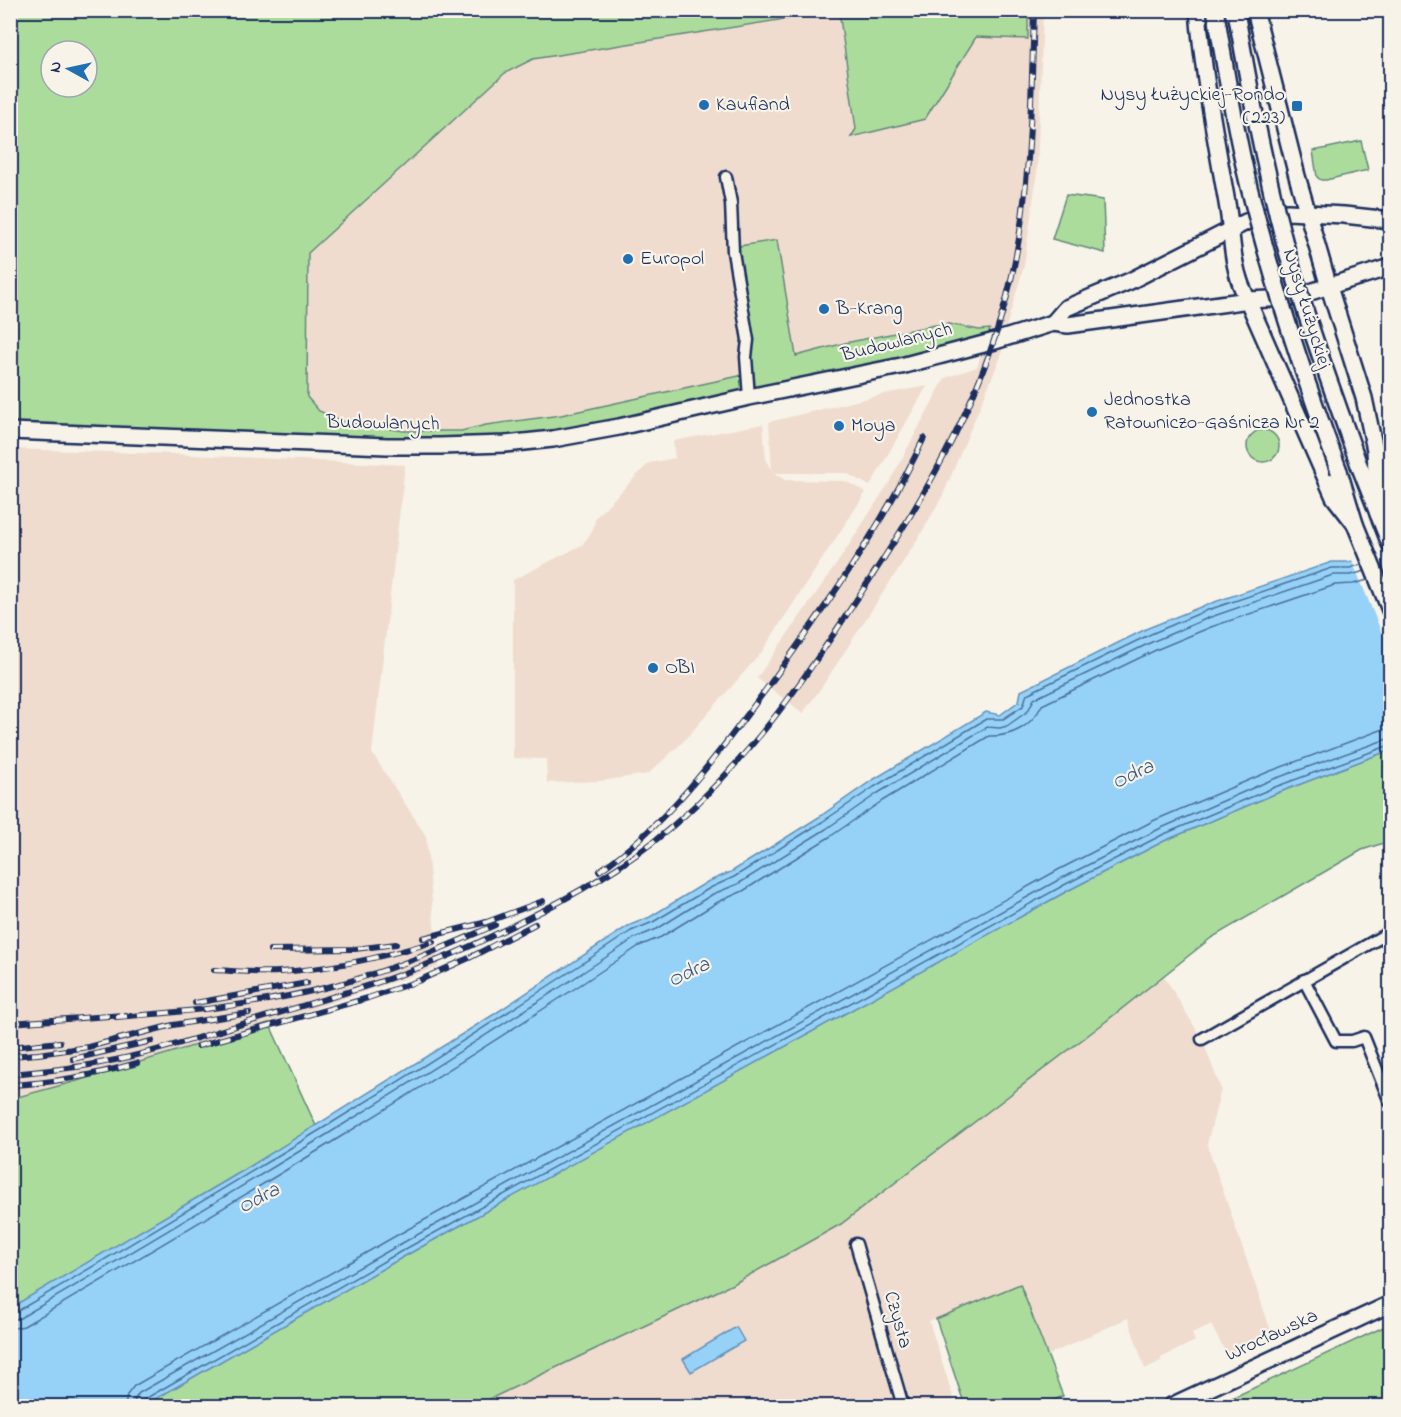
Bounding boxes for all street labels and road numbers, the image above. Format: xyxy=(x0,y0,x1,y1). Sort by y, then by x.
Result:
street label: Nysy Łużyckiej xyxy=(1274,245,1338,373)
street label: Budowlanych xyxy=(838,315,955,371)
street label: Budowlanych xyxy=(325,408,440,439)
street label: Czysta xyxy=(875,1288,919,1352)
street label: Wrocławska xyxy=(1221,1302,1323,1370)

